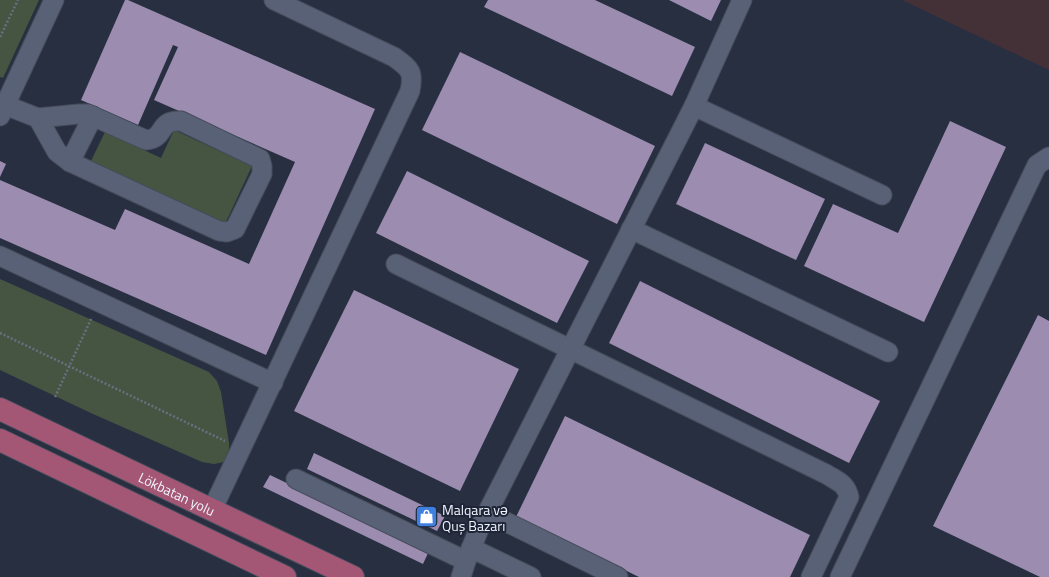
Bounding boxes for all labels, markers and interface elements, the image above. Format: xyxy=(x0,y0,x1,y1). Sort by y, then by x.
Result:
street label: Lökbatan yolu xyxy=(135,466,219,520)
place label: Malqara və Quş Bazarı xyxy=(442,499,508,536)
shop icon: Malqara və Quş Bazarı xyxy=(414,504,440,530)

